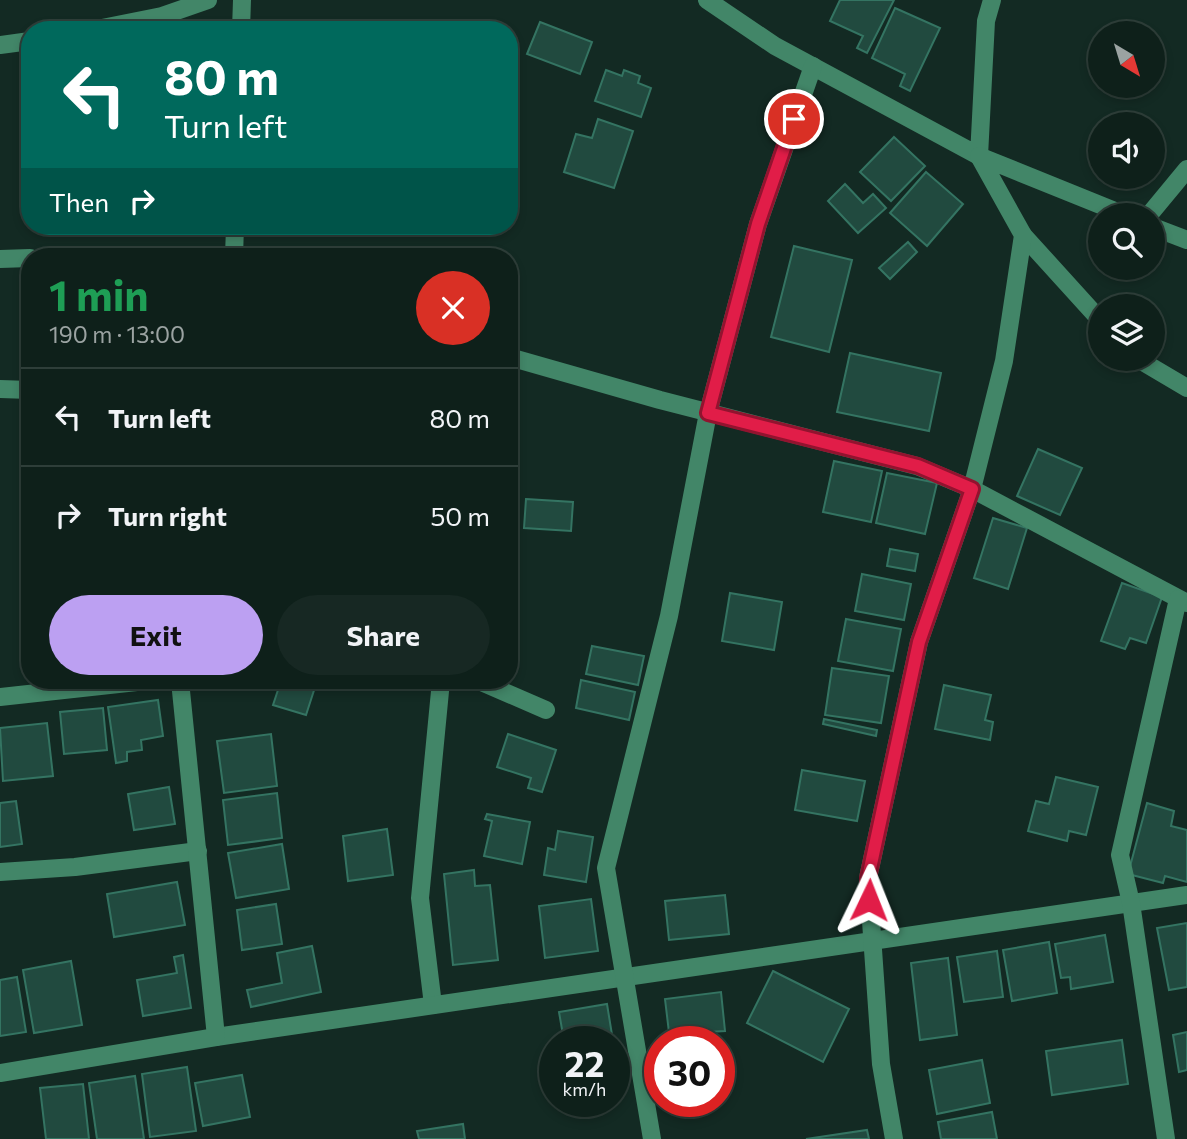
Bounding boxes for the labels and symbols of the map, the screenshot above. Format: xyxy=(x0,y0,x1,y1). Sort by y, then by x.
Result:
north arrow xyxy=(1088,21,1166,98)
pin xyxy=(764,89,824,149)
position arrow xyxy=(832,863,906,937)
speed limit sign: 30 xyxy=(644,1026,735,1117)

